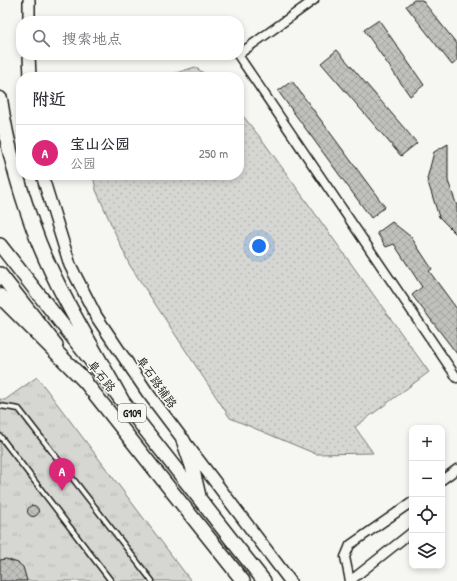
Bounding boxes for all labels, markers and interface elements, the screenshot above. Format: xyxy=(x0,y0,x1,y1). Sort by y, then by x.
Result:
search box xyxy=(16,16,244,60)
icon: search xyxy=(30,27,52,49)
text: 搜索地点 xyxy=(62,28,122,49)
text: 附近 xyxy=(32,87,66,110)
text: 宝山公园 xyxy=(70,133,130,154)
text: A xyxy=(42,144,48,162)
text: 250 m xyxy=(199,144,228,162)
text: 公园 xyxy=(70,154,96,172)
your location xyxy=(249,236,269,256)
street label: 阜石路辅路 xyxy=(133,353,181,411)
street label: 阜石路 xyxy=(84,357,120,395)
road number: G109 xyxy=(118,404,146,422)
map controls xyxy=(409,425,445,569)
button: + xyxy=(409,425,445,461)
pin: A xyxy=(49,458,75,491)
button: − xyxy=(409,461,445,497)
button: locate xyxy=(409,497,445,533)
button: layers xyxy=(409,533,445,569)

